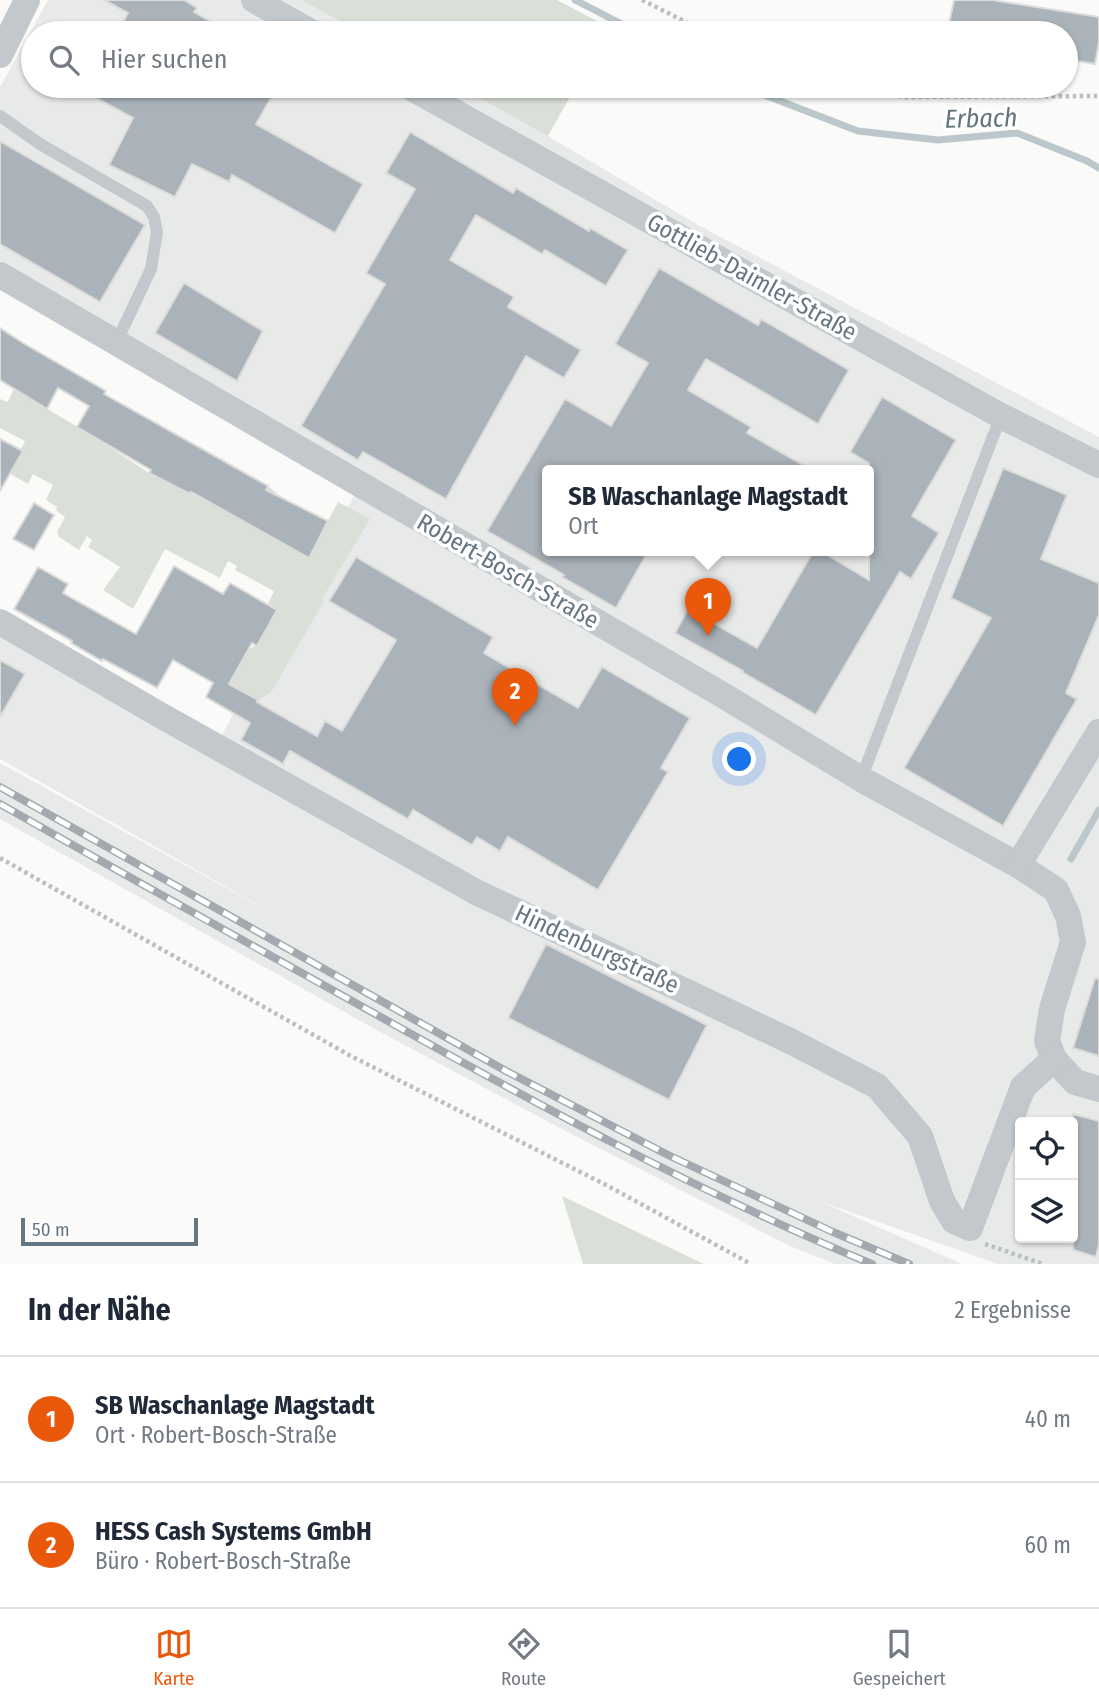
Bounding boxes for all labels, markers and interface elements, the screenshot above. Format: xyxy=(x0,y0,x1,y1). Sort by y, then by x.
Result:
search box xyxy=(21,21,1078,98)
icon: search xyxy=(45,41,83,79)
text: Hier suchen xyxy=(101,44,227,75)
water label: Erbach xyxy=(944,102,1018,135)
street label: Gottlieb-Daimler-Straße xyxy=(642,208,862,346)
popup xyxy=(542,465,874,556)
text: SB Waschanlage Magstadt xyxy=(568,481,848,512)
street label: Robert-Bosch-Straße xyxy=(412,508,604,634)
text: Ort xyxy=(568,512,598,540)
pin: 1 xyxy=(685,578,731,636)
pin: 2 xyxy=(492,668,538,726)
your location xyxy=(722,742,756,776)
street label: Hindenburgstraße xyxy=(511,899,683,999)
map controls xyxy=(1015,1117,1078,1243)
button: locate xyxy=(1015,1117,1078,1180)
button: layers xyxy=(1015,1180,1078,1243)
scale bar xyxy=(21,1215,198,1247)
text: 50 m xyxy=(32,1218,70,1241)
text: In der Nähe xyxy=(28,1292,171,1328)
text: 2 Ergebnisse xyxy=(954,1296,1071,1324)
text: SB Waschanlage Magstadt xyxy=(95,1390,375,1421)
text: 1 xyxy=(46,1405,56,1433)
text: 40 m xyxy=(1025,1405,1071,1433)
text: Ort · Robert-Bosch-Straße xyxy=(95,1421,337,1449)
text: HESS Cash Systems GmbH xyxy=(95,1516,372,1547)
text: 2 xyxy=(46,1531,56,1559)
text: 60 m xyxy=(1025,1531,1071,1559)
text: Büro · Robert-Bosch-Straße xyxy=(95,1547,351,1575)
tab: Karte xyxy=(153,1625,194,1690)
tab: Route xyxy=(501,1625,546,1690)
tab: Gespeichert xyxy=(853,1625,946,1690)

